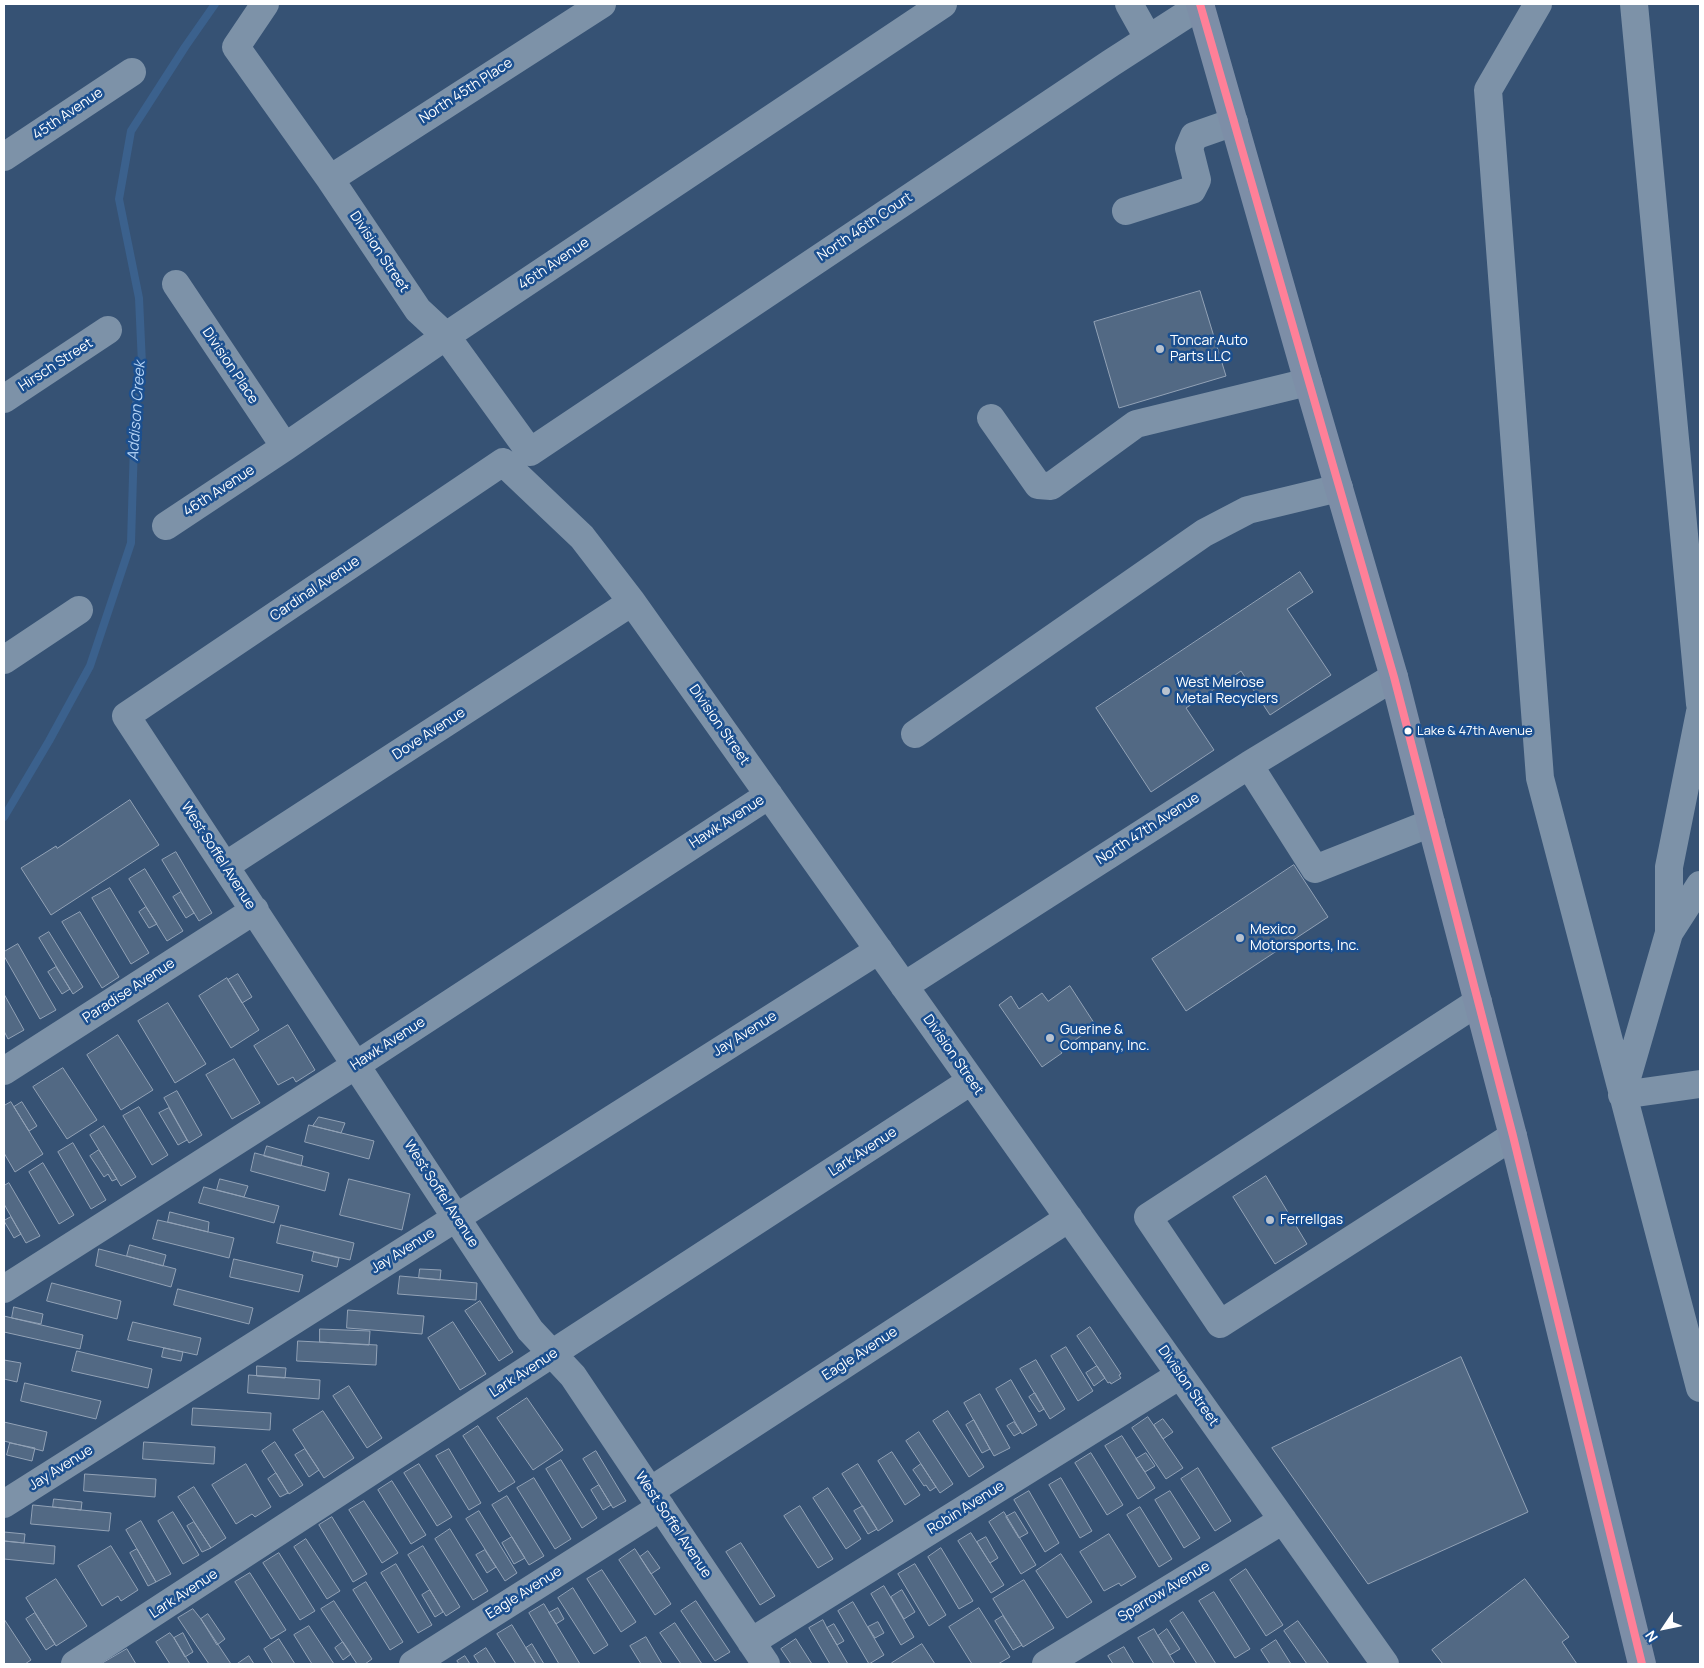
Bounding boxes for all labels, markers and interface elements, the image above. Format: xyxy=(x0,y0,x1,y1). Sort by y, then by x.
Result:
street label: North 45th Place xyxy=(416,55,516,127)
street label: 45th Avenue xyxy=(30,84,106,144)
street label: North 46th Court xyxy=(814,189,916,265)
street label: Division Street xyxy=(346,208,412,296)
street label: 46th Avenue xyxy=(515,234,593,294)
street label: Division Place xyxy=(198,325,262,407)
place label: Toncar Auto Parts LLC xyxy=(1170,333,1248,366)
street label: Hirsch Street xyxy=(16,335,96,395)
marker: Toncar Auto Parts LLC xyxy=(1154,343,1166,355)
water label: Addison Creek xyxy=(125,360,149,462)
street label: 46th Avenue xyxy=(180,462,258,520)
street label: Cardinal Avenue xyxy=(267,553,363,625)
place label: West Melrose Metal Recyclers xyxy=(1176,675,1278,708)
street label: Division Street xyxy=(685,682,753,768)
marker: West Melrose Metal Recyclers xyxy=(1160,685,1172,697)
street label: Dove Avenue xyxy=(390,704,468,764)
place label: Lake & 47th Avenue xyxy=(1417,723,1533,739)
marker: Lake & 47th Avenue xyxy=(1403,726,1413,736)
street label: North 47th Avenue xyxy=(1093,789,1203,869)
street label: Hawk Avenue xyxy=(687,792,767,852)
street label: West Soffel Avenue xyxy=(177,799,259,913)
place label: Mexico Motorsports, Inc. xyxy=(1250,922,1359,954)
marker: Mexico Motorsports, Inc. xyxy=(1234,932,1246,944)
street label: Paradise Avenue xyxy=(80,955,178,1027)
street label: Jay Avenue xyxy=(710,1008,780,1060)
street label: Division Street xyxy=(919,1012,987,1098)
street label: Hawk Avenue xyxy=(348,1014,428,1074)
place label: Guerine & Company, Inc. xyxy=(1060,1022,1150,1054)
marker: Guerine & Company, Inc. xyxy=(1044,1032,1056,1044)
street label: Lark Avenue xyxy=(826,1124,900,1180)
street label: West Soffel Avenue xyxy=(400,1137,482,1251)
place label: Ferrellgas xyxy=(1280,1212,1343,1228)
marker: Ferrellgas xyxy=(1264,1214,1276,1226)
street label: Jay Avenue xyxy=(368,1225,438,1277)
street label: Eagle Avenue xyxy=(819,1323,901,1385)
street label: Division Street xyxy=(1154,1343,1222,1429)
street label: Lark Avenue xyxy=(487,1345,561,1401)
street label: Jay Avenue xyxy=(26,1442,96,1494)
street label: West Soffel Avenue xyxy=(631,1469,715,1581)
street label: Robin Avenue xyxy=(924,1478,1008,1538)
street label: Sparrow Avenue xyxy=(1115,1558,1213,1626)
street label: Eagle Avenue xyxy=(483,1563,565,1623)
street label: Lark Avenue xyxy=(147,1566,221,1622)
north arrow xyxy=(1639,1603,1689,1653)
text: N xyxy=(1640,1627,1662,1646)

